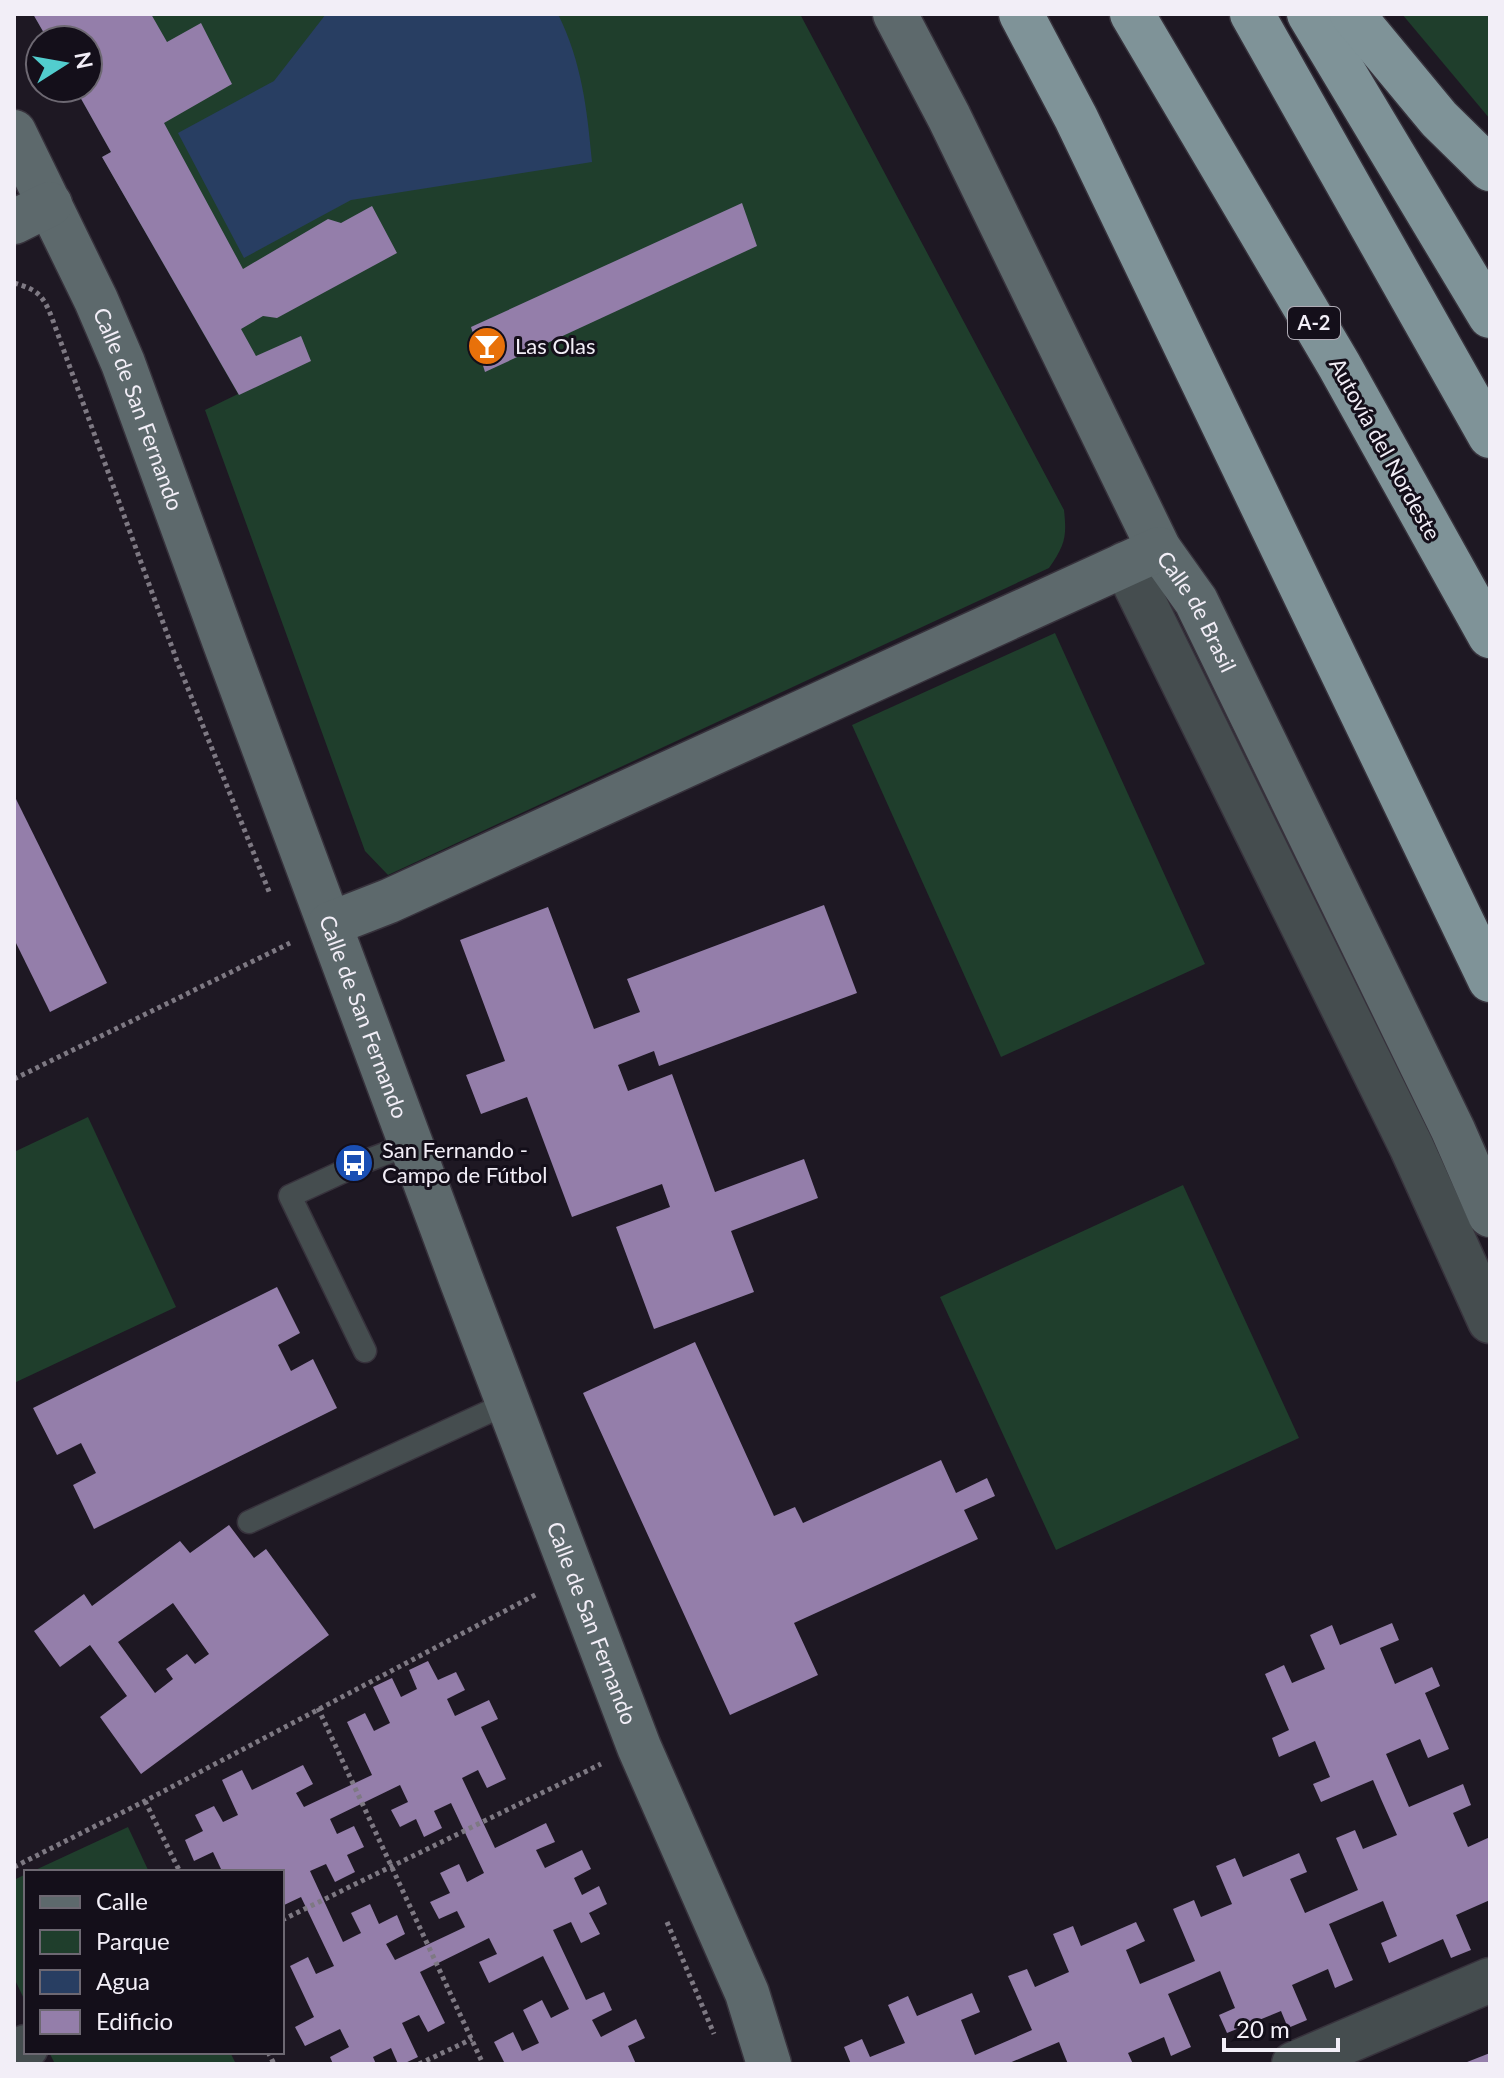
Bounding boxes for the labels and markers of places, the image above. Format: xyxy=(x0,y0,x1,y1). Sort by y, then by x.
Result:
bar icon: Las Olas xyxy=(466,325,508,367)
place label: Las Olas xyxy=(515,332,595,359)
place label: San Fernando - Campo de Fútbol xyxy=(382,1136,547,1188)
bus stop icon: San Fernando - Campo de Fútbol xyxy=(333,1142,375,1184)

